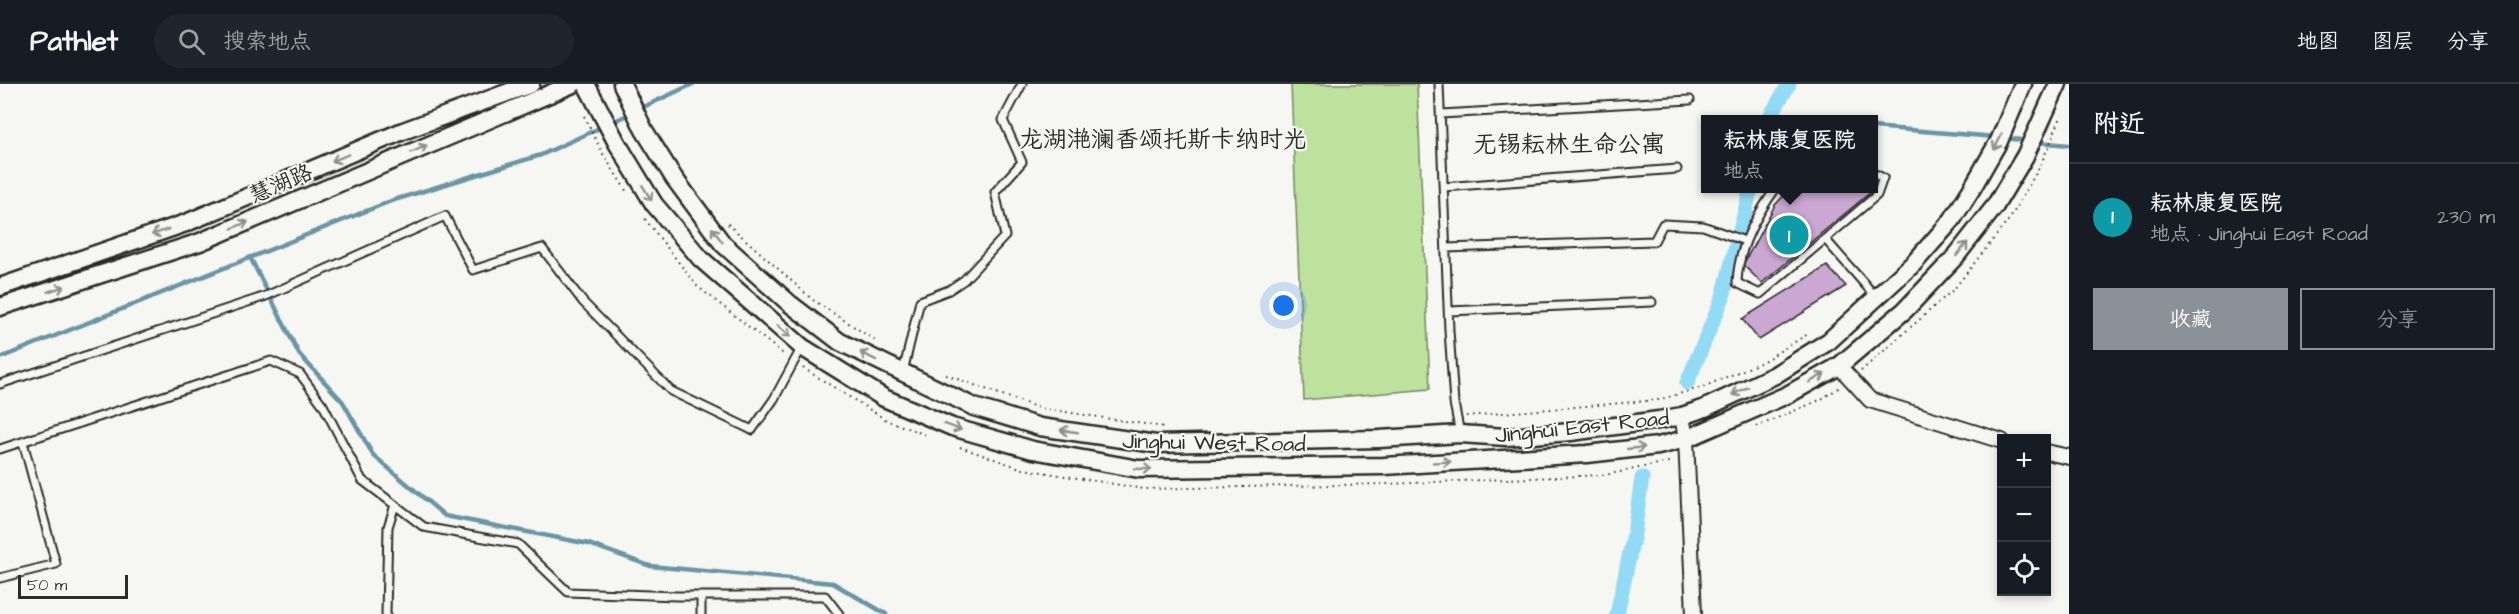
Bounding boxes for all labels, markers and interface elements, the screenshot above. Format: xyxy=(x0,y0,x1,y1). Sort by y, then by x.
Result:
search box xyxy=(154,14,574,68)
text: Pathlet xyxy=(30,22,118,61)
icon: search xyxy=(175,25,208,58)
text: 搜索地点 xyxy=(223,26,311,57)
text: 地图 xyxy=(2297,27,2339,56)
text: 图层 xyxy=(2372,27,2414,56)
text: 分享 xyxy=(2447,27,2489,56)
text: 附近 xyxy=(2093,106,2145,142)
popup xyxy=(1701,115,1878,193)
district label: 龙湖滟澜香颂托斯卡纳时光 xyxy=(1019,123,1307,157)
text: 耘林康复医院 xyxy=(1723,125,1856,156)
district label: 无锡耘林生命公寓 xyxy=(1473,128,1665,162)
one-way arrow xyxy=(1991,133,2003,151)
one-way arrow xyxy=(410,143,428,154)
one-way arrow xyxy=(331,153,349,164)
street label: 慧湖路 xyxy=(245,157,317,211)
text: 地点 xyxy=(1723,157,1763,185)
one-way arrow xyxy=(642,184,654,201)
text: 耘林康复医院 xyxy=(2150,188,2282,219)
text: 1 xyxy=(2111,203,2114,231)
text: 230 m xyxy=(2437,203,2495,231)
pin: 1 xyxy=(1770,212,1808,258)
one-way arrow xyxy=(231,219,249,230)
text: 地点 · Jinghui East Road xyxy=(2150,220,2368,248)
one-way arrow xyxy=(151,228,169,239)
one-way arrow xyxy=(711,228,723,244)
one-way arrow xyxy=(1955,241,1968,257)
one-way arrow xyxy=(46,283,65,294)
button: 收藏 xyxy=(2093,288,2288,350)
button: 分享 xyxy=(2300,288,2495,350)
your location xyxy=(1269,291,1298,320)
one-way arrow xyxy=(776,324,791,338)
one-way arrow xyxy=(860,350,878,362)
one-way arrow xyxy=(1808,372,1825,384)
one-way arrow xyxy=(1732,386,1750,398)
street label: Jinghui East Road xyxy=(1493,402,1671,453)
one-way arrow xyxy=(943,422,962,433)
one-way arrow xyxy=(1060,426,1080,437)
street label: Jinghui West Road xyxy=(1122,426,1306,461)
map controls xyxy=(1997,434,2051,596)
button: + xyxy=(1997,434,2051,488)
one-way arrow xyxy=(1626,443,1646,454)
one-way arrow xyxy=(1431,457,1451,468)
one-way arrow xyxy=(1132,463,1152,474)
button: − xyxy=(1997,488,2051,542)
button: locate xyxy=(1997,542,2051,596)
scale bar xyxy=(18,572,128,600)
text: 50 m xyxy=(27,574,67,596)

